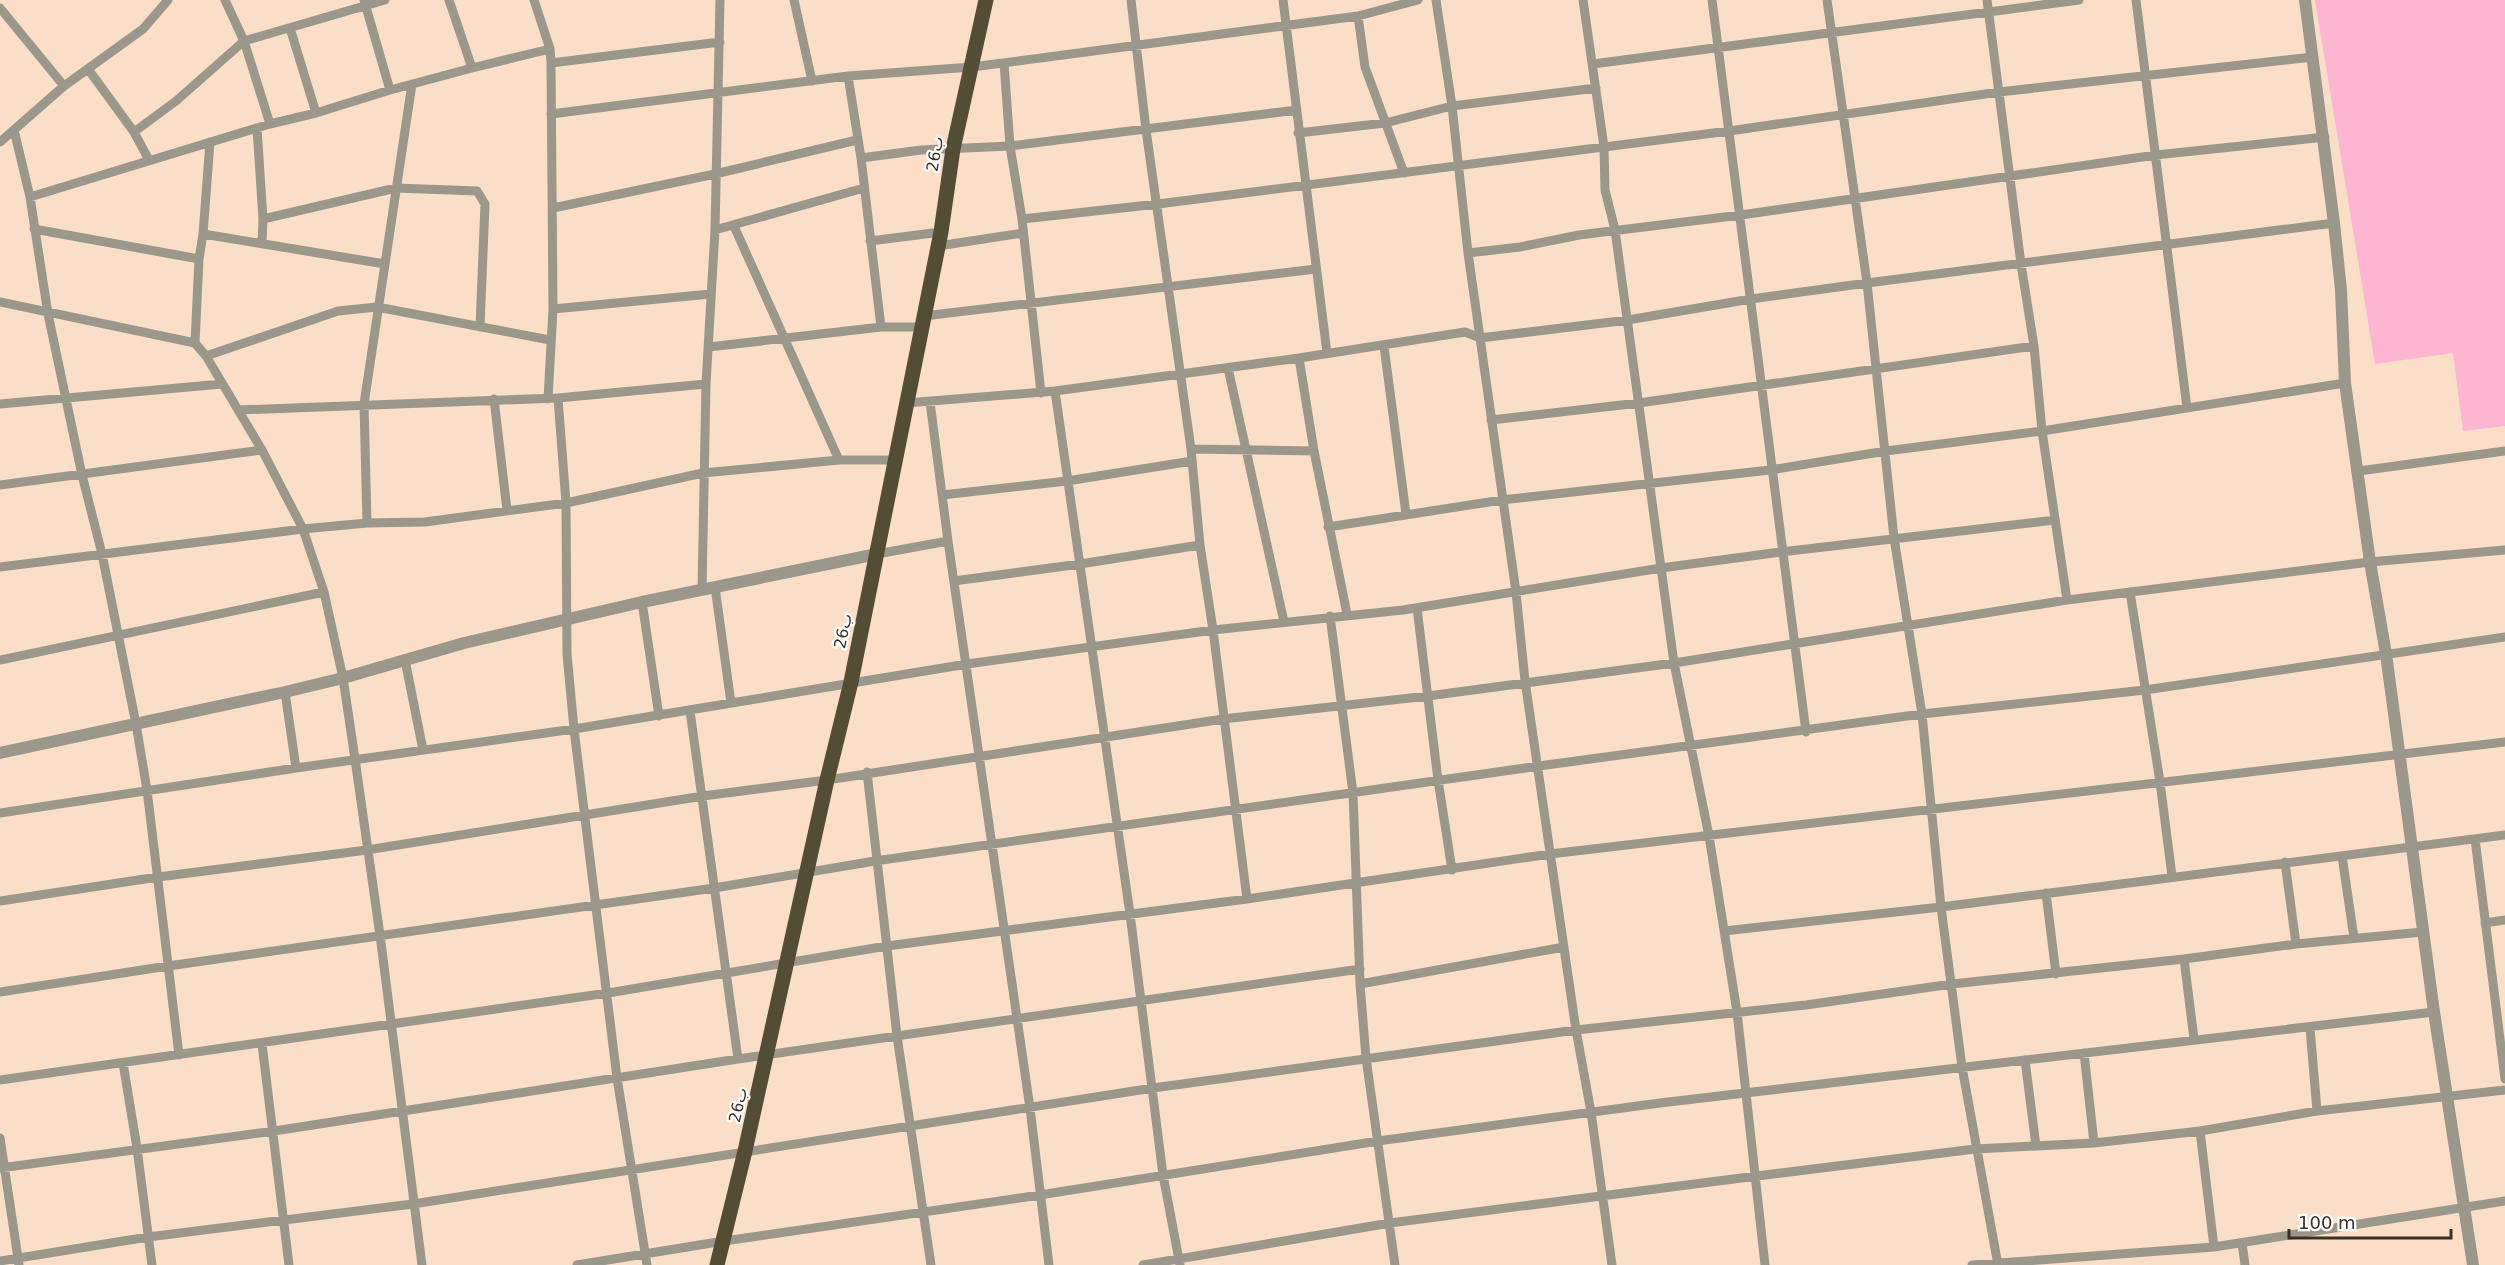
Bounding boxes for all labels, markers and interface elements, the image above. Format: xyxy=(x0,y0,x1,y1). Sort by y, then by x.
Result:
street label: 26ب xyxy=(923,135,947,173)
street label: 26ب xyxy=(830,612,856,650)
street label: 26ب xyxy=(725,1086,751,1124)
scale bar xyxy=(2289,1202,2451,1240)
text: 100 m xyxy=(2298,1212,2356,1233)

